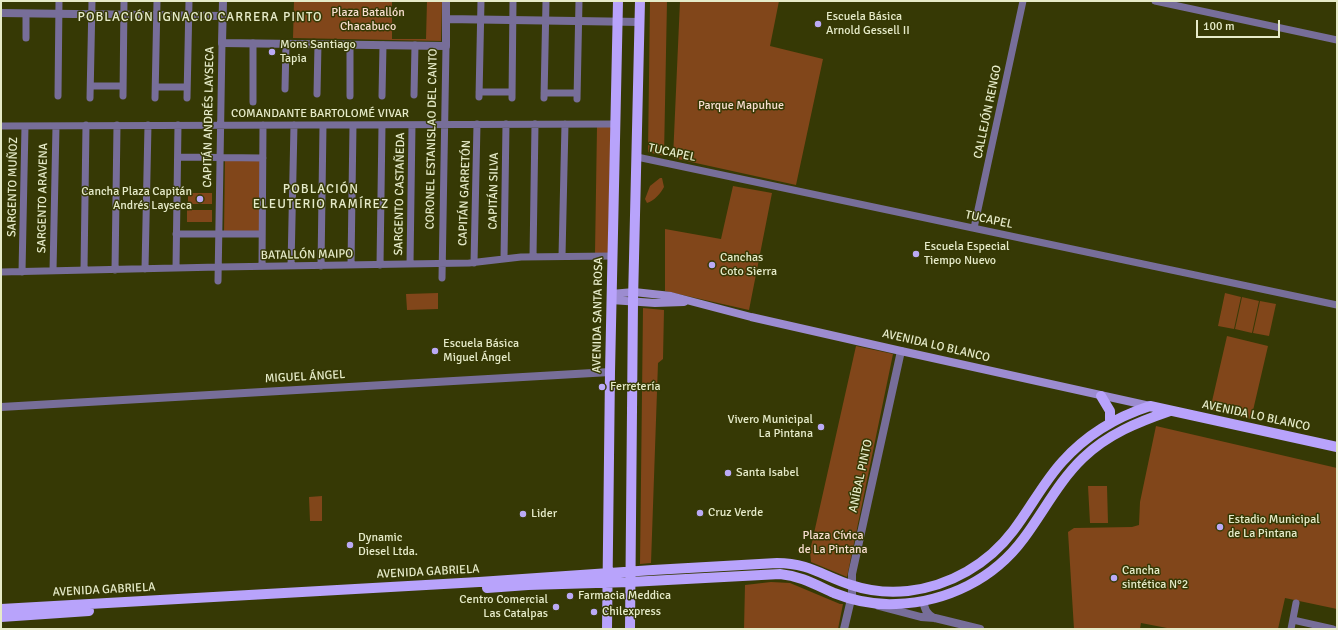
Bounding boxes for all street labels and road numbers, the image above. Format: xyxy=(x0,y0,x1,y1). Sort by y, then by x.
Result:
street label: CAPITÁN ANDRÉS LAYSECA xyxy=(201,46,217,188)
street label: CORONEL ESTANISLAO DEL CANTO xyxy=(423,48,441,230)
street label: CALLEJÓN RENGO xyxy=(971,64,1005,160)
street label: COMANDANTE BARTOLOMÉ VIVAR xyxy=(231,107,409,121)
street label: SARGENTO CASTAÑEDA xyxy=(392,132,408,256)
street label: SARGENTO MUÑOZ xyxy=(5,137,21,237)
street label: CAPITÁN GARRETÓN xyxy=(456,140,474,246)
street label: TUCAPEL xyxy=(647,141,697,165)
street label: SARGENTO ARAVENA xyxy=(35,143,51,253)
street label: CAPITÁN SILVA xyxy=(486,152,502,230)
street label: TUCAPEL xyxy=(964,208,1014,232)
street label: BATALLÓN MAIPO xyxy=(261,247,353,263)
street label: AVENIDA SANTA ROSA xyxy=(590,257,606,373)
street label: AVENIDA LO BLANCO xyxy=(881,327,991,365)
street label: MIGUEL ÁNGEL xyxy=(264,368,346,386)
street label: AVENIDA LO BLANCO xyxy=(1201,398,1311,434)
street label: ANÍBAL PINTO xyxy=(846,438,876,514)
street label: AVENIDA GABRIELA xyxy=(376,562,480,582)
street label: AVENIDA GABRIELA xyxy=(52,580,156,600)

